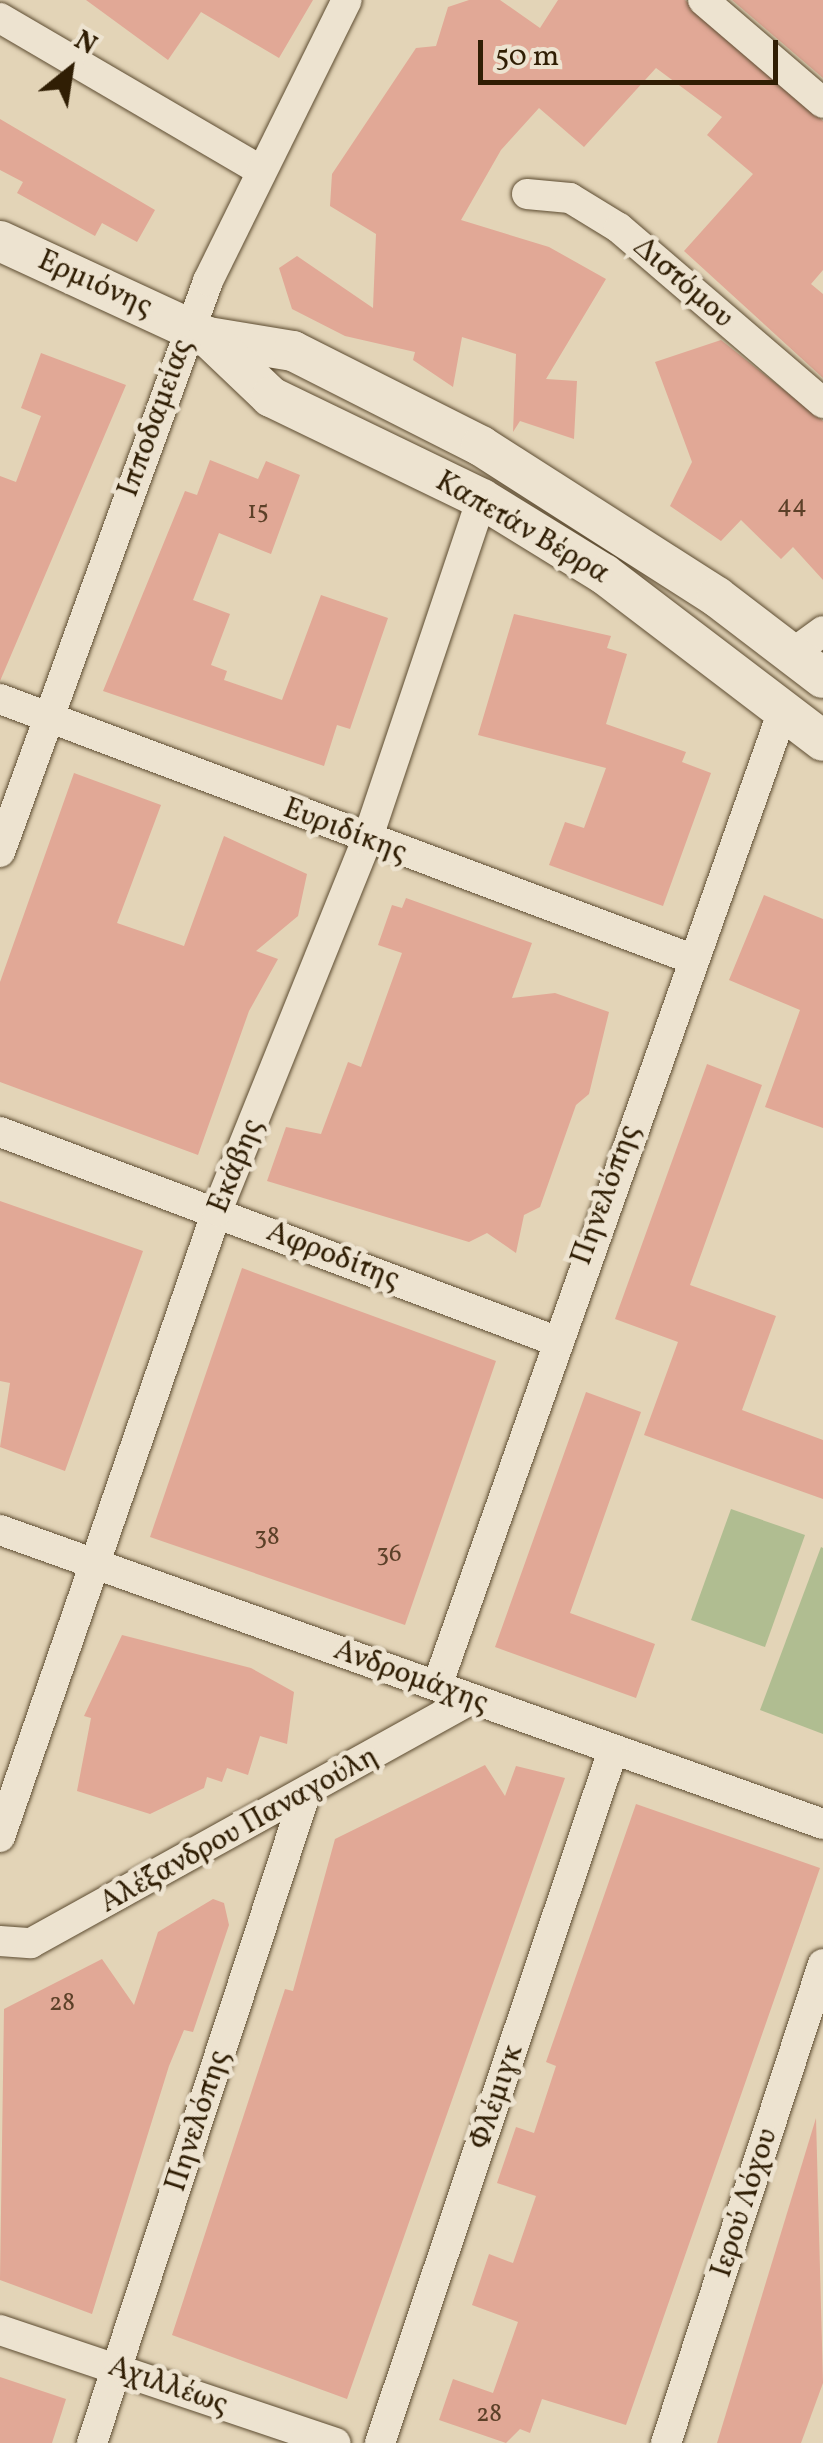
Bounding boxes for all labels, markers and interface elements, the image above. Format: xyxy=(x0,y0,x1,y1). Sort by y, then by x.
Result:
north arrow xyxy=(20,20,120,120)
scale bar xyxy=(483,20,783,82)
text: N xyxy=(67,22,104,66)
text: 50 m xyxy=(495,36,559,78)
street label: Διστόμου xyxy=(626,230,740,336)
street label: Ερμιόνης xyxy=(32,243,158,325)
street label: Ιπποδαμείας xyxy=(111,334,201,502)
street label: Καπετάν Βέρρα xyxy=(429,464,615,592)
house number: 44 xyxy=(777,491,807,521)
house number: 15 xyxy=(247,497,269,527)
street label: Ευριδίκης xyxy=(278,791,412,871)
street label: Εκάβης xyxy=(201,1113,271,1219)
street label: Πηνελόπης xyxy=(564,1120,648,1270)
street label: Αφροδίτης xyxy=(261,1214,405,1298)
house number: 38 xyxy=(254,1523,280,1553)
house number: 36 xyxy=(376,1540,402,1570)
street label: Ανδρομάχης xyxy=(329,1632,493,1722)
street label: Αλέξανδρου Παναγούλη xyxy=(94,1739,384,1921)
house number: 28 xyxy=(49,1989,75,2019)
street label: Φλέμιγκ xyxy=(462,2040,532,2154)
street label: Πηνελόπης xyxy=(158,2046,238,2196)
street label: Ιερού Λόχου xyxy=(704,2124,786,2282)
street label: Αχιλλέως xyxy=(103,2349,233,2423)
house number: 28 xyxy=(476,2400,502,2430)

